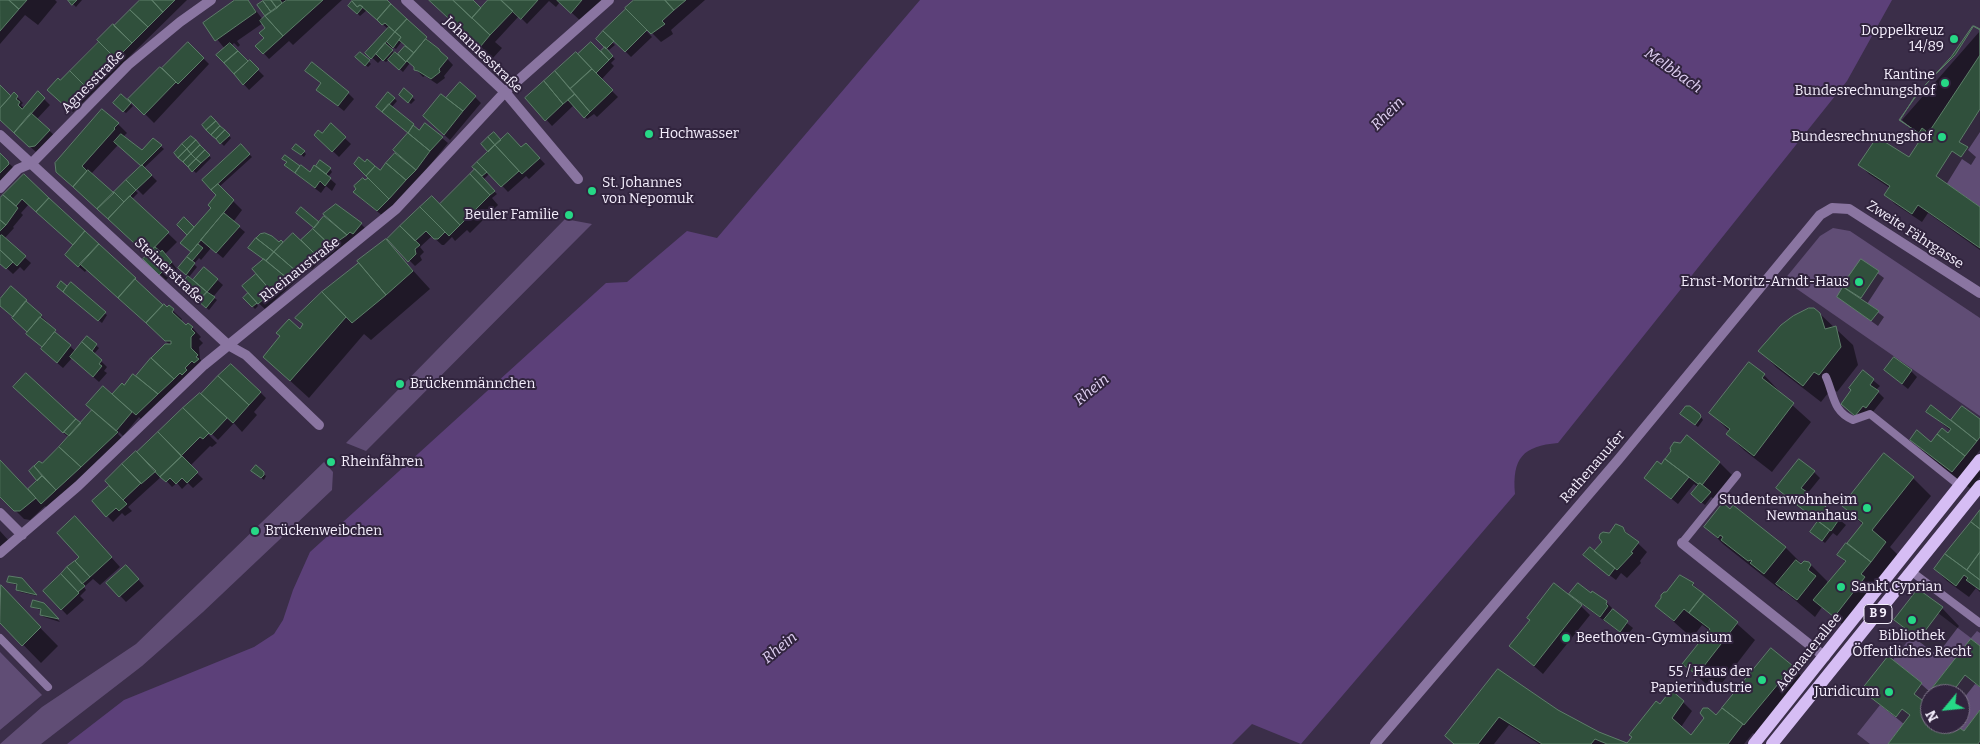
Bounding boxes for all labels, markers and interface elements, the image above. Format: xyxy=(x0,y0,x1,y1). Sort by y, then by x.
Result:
street label: Johannesstraße xyxy=(440,13,526,97)
place label: Doppelkreuz 14/89 xyxy=(1861,23,1944,56)
marker: Doppelkreuz 14/89 xyxy=(1948,33,1960,45)
water label: Melbbach xyxy=(1641,45,1705,97)
street label: Agnesstraße xyxy=(58,47,128,117)
place label: Kantine Bundesrechnungshof xyxy=(1794,67,1935,100)
marker: Kantine Bundesrechnungshof xyxy=(1939,77,1951,89)
water label: Rhein xyxy=(1368,94,1408,134)
place label: Hochwasser xyxy=(659,126,739,142)
marker: Hochwasser xyxy=(643,128,655,140)
place label: Bundesrechnungshof xyxy=(1791,129,1932,145)
marker: Bundesrechnungshof xyxy=(1936,131,1948,143)
place label: St. Johannes von Nepomuk xyxy=(602,175,694,208)
marker: St. Johannes von Nepomuk xyxy=(586,185,598,197)
street label: Zweite Fährgasse xyxy=(1863,197,1967,273)
place label: Beuler Familie xyxy=(465,207,559,223)
marker: Beuler Familie xyxy=(563,209,575,221)
street label: Steinerstraße xyxy=(131,234,207,308)
street label: Rheinaustraße xyxy=(257,234,343,306)
place label: Ernst-Moritz-Arndt-Haus xyxy=(1681,274,1849,290)
marker: Ernst-Moritz-Arndt-Haus xyxy=(1853,276,1865,288)
water label: Rhein xyxy=(1071,371,1113,409)
place label: Brückenmännchen xyxy=(410,376,535,392)
marker: Brückenmännchen xyxy=(394,378,406,390)
street label: Rathenauufer xyxy=(1557,427,1629,507)
place label: Rheinfähren xyxy=(341,454,423,470)
marker: Rheinfähren xyxy=(325,456,337,468)
place label: Studentenwohnheim Newmanhaus xyxy=(1719,492,1857,524)
marker: Studentenwohnheim Newmanhaus xyxy=(1861,502,1873,514)
place label: Brückenweibchen xyxy=(265,523,382,539)
marker: Brückenweibchen xyxy=(249,525,261,537)
place label: Sankt Cyprian xyxy=(1851,579,1942,595)
marker: Sankt Cyprian xyxy=(1835,581,1847,593)
road number: B 9 xyxy=(1864,604,1892,624)
street label: Adenauerallee xyxy=(1773,610,1845,694)
marker: Bibliothek Öffentliches Recht xyxy=(1906,614,1918,626)
place label: Bibliothek Öffentliches Recht xyxy=(1852,628,1972,660)
water label: Rhein xyxy=(759,629,801,667)
place label: Beethoven-Gymnasium xyxy=(1576,630,1732,646)
marker: Beethoven-Gymnasium xyxy=(1560,632,1572,644)
place label: 55 / Haus der Papierindustrie xyxy=(1651,664,1752,696)
marker: 55 / Haus der Papierindustrie xyxy=(1756,674,1768,686)
place label: Juridicum xyxy=(1814,684,1879,700)
north arrow xyxy=(1920,684,1970,734)
marker: Juridicum xyxy=(1883,686,1895,698)
text: N xyxy=(1922,707,1942,725)

